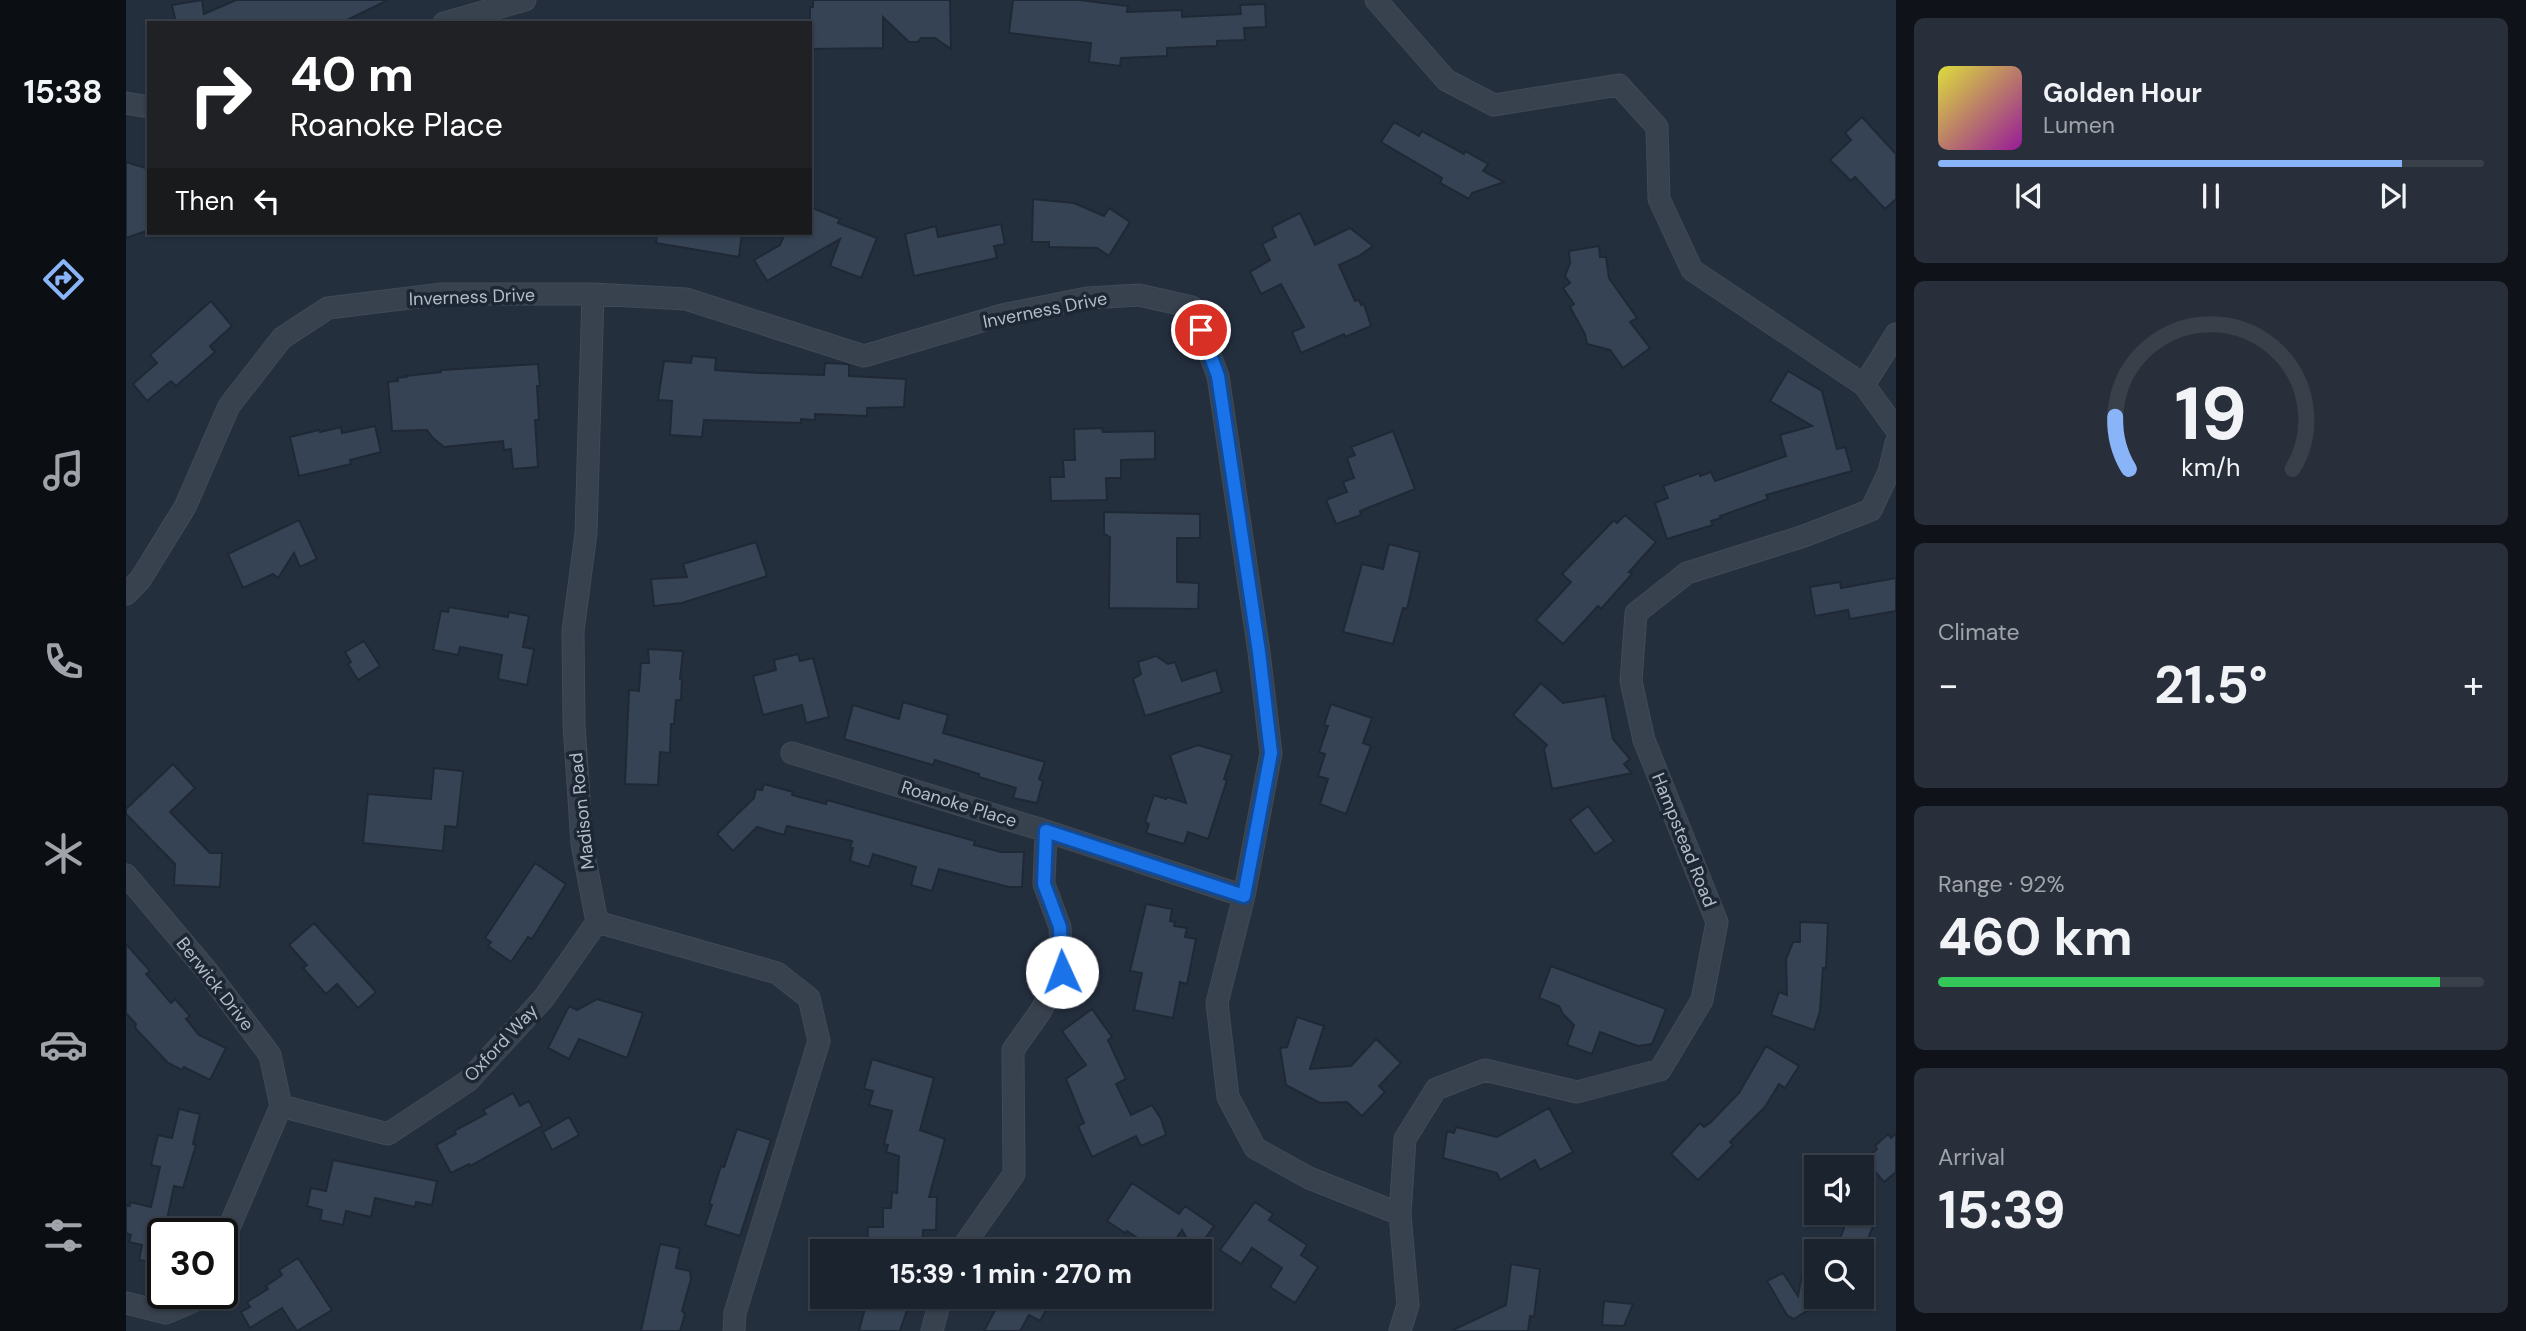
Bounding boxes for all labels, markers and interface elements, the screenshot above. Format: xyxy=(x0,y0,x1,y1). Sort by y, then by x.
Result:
text: 40 m xyxy=(290,42,414,106)
icon: right xyxy=(175,49,266,140)
text: 15:38 xyxy=(23,71,103,113)
text: Golden Hour xyxy=(2043,76,2202,110)
text: Roanoke Place xyxy=(290,104,503,146)
text: Lumen xyxy=(2043,110,2115,140)
icon: previous xyxy=(2010,177,2048,215)
icon: pause xyxy=(2192,177,2230,215)
icon: next xyxy=(2374,177,2412,215)
icon: left xyxy=(248,182,286,220)
text: Then xyxy=(175,184,234,218)
icon: directions xyxy=(39,255,88,304)
street label: Inverness Drive xyxy=(408,283,536,311)
street label: Inverness Drive xyxy=(981,286,1109,334)
pin xyxy=(1171,300,1231,360)
icon: arrive xyxy=(1182,311,1220,349)
text: 19 xyxy=(2175,367,2247,462)
icon: music xyxy=(39,446,88,495)
text: km/h xyxy=(2181,451,2241,484)
text: Climate xyxy=(1938,617,2020,647)
icon: phone xyxy=(39,637,88,686)
text: 21.5° xyxy=(2154,651,2268,719)
text: − xyxy=(1938,660,1959,710)
text: + xyxy=(2463,660,2484,710)
street label: Madison Road xyxy=(564,751,600,871)
street label: Hampstead Road xyxy=(1646,769,1722,911)
street label: Roanoke Place xyxy=(898,775,1020,833)
icon: climate xyxy=(39,829,88,878)
text: Range · 92% xyxy=(1938,869,2065,899)
text: 460 km xyxy=(1938,903,2133,971)
street label: Berwick Drive xyxy=(171,932,259,1036)
position arrow xyxy=(1025,935,1099,1009)
street label: Oxford Way xyxy=(459,999,543,1087)
icon: car xyxy=(39,1020,88,1069)
text: Arrival xyxy=(1938,1142,2005,1172)
map controls xyxy=(1804,1155,1874,1309)
button: sound xyxy=(1804,1155,1874,1225)
text: 15:39 xyxy=(1938,1176,2066,1244)
icon: filters xyxy=(39,1211,88,1260)
speed limit sign: 30 xyxy=(147,1218,238,1309)
button: search xyxy=(1804,1239,1874,1309)
text: 15:39 · 1 min · 270 m xyxy=(890,1257,1132,1291)

